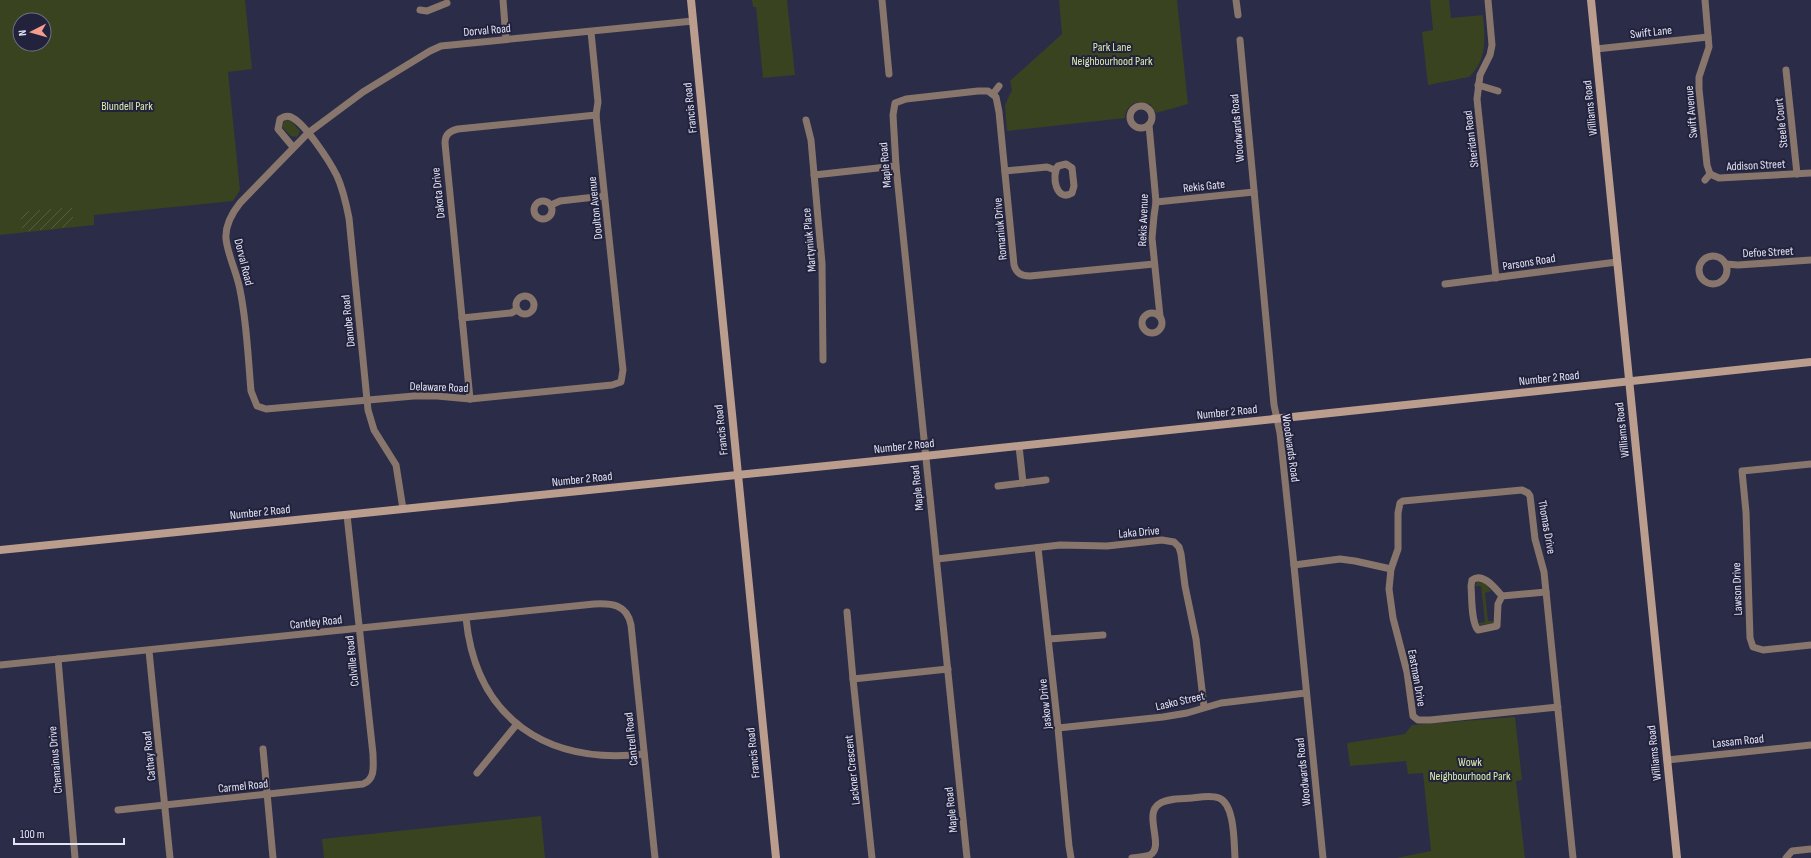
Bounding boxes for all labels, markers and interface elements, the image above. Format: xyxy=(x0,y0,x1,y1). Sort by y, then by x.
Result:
north arrow xyxy=(12,12,52,52)
street label: Dorval Road xyxy=(463,21,511,40)
street label: Swift Lane xyxy=(1629,23,1673,42)
text: N xyxy=(16,29,29,37)
park label: Park Lane Neighbourhood Park xyxy=(1071,40,1153,69)
street label: Williams Road xyxy=(1580,80,1601,136)
street label: Francis Road xyxy=(680,82,701,134)
street label: Swift Avenue xyxy=(1682,85,1701,139)
street label: Woodwards Road xyxy=(1227,93,1248,163)
street label: Steele Court xyxy=(1771,97,1792,149)
park label: Blundell Park xyxy=(101,99,153,114)
street label: Sheridan Road xyxy=(1461,110,1482,168)
street label: Maple Road xyxy=(876,142,895,188)
street label: Addison Street xyxy=(1725,156,1786,175)
street label: Dakota Drive xyxy=(428,167,449,219)
street label: Doulton Avenue xyxy=(585,176,606,240)
street label: Rekis Gate xyxy=(1182,177,1226,196)
street label: Rekis Avenue xyxy=(1135,193,1152,247)
street label: Romaniuk Drive xyxy=(990,197,1011,261)
street label: Martyniuk Place xyxy=(799,207,820,273)
street label: Dorval Road xyxy=(230,237,257,287)
street label: Defoe Street xyxy=(1742,244,1794,261)
street label: Parsons Road xyxy=(1502,251,1557,274)
street label: Danube Road xyxy=(338,294,359,348)
street label: Number 2 Road xyxy=(1518,368,1580,389)
street label: Delaware Road xyxy=(409,379,469,396)
street label: Number 2 Road xyxy=(1196,402,1258,423)
street label: Williams Road xyxy=(1612,402,1633,458)
street label: Francis Road xyxy=(711,404,732,456)
street label: Woodwards Road xyxy=(1278,413,1303,483)
street label: Number 2 Road xyxy=(873,436,935,457)
street label: Maple Road xyxy=(908,464,927,511)
street label: Number 2 Road xyxy=(551,469,613,490)
street label: Thomas Drive xyxy=(1534,499,1559,555)
street label: Number 2 Road xyxy=(229,502,291,523)
street label: Laka Drive xyxy=(1118,523,1160,542)
street label: Lawson Drive xyxy=(1729,562,1746,616)
street label: Cantley Road xyxy=(289,612,343,633)
street label: Colville Road xyxy=(342,635,363,687)
street label: Eastman Drive xyxy=(1404,648,1429,708)
street label: Jaskow Drive xyxy=(1035,678,1056,731)
street label: Lasko Street xyxy=(1154,688,1206,714)
street label: Cantrell Road xyxy=(621,712,642,766)
street label: Chemainus Drive xyxy=(45,725,66,794)
street label: Williams Road xyxy=(1644,725,1665,781)
street label: Francis Road xyxy=(743,727,764,779)
street label: Cathay Road xyxy=(139,730,160,782)
street label: Lassam Road xyxy=(1712,731,1765,752)
street label: Lackner Crescent xyxy=(841,734,864,806)
street label: Woodwards Road xyxy=(1292,737,1315,807)
park label: Wowk Neighbourhood Park xyxy=(1429,755,1511,784)
street label: Carmel Road xyxy=(217,776,269,797)
street label: Maple Road xyxy=(942,786,961,833)
scale bar xyxy=(14,820,124,846)
text: 100 m xyxy=(20,827,45,842)

